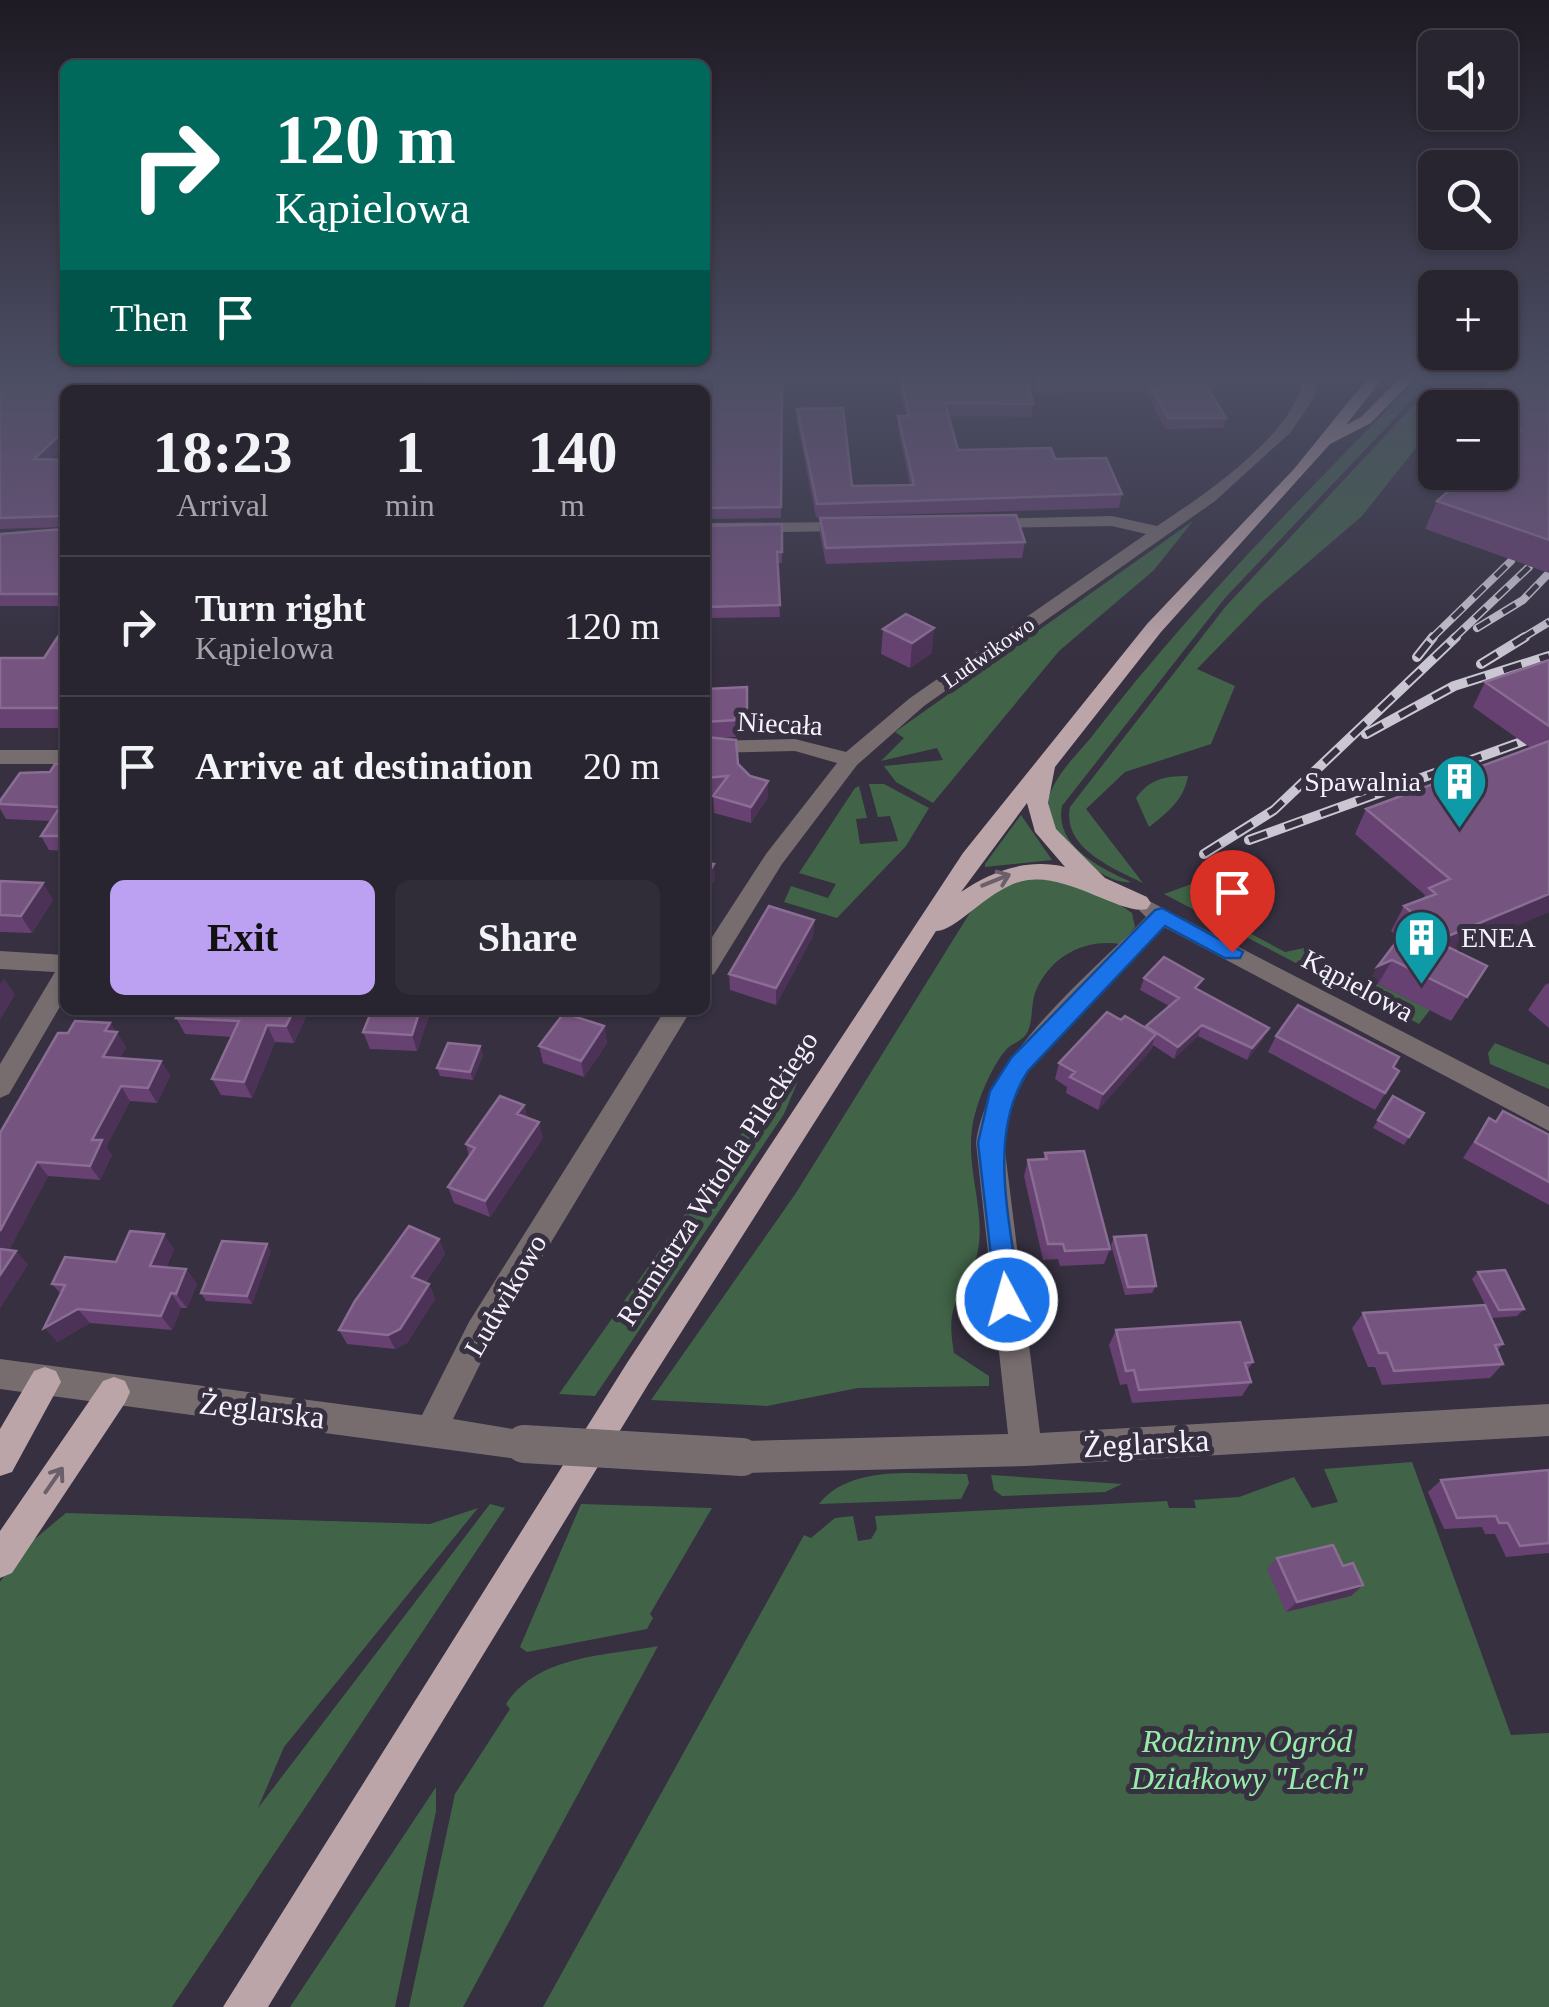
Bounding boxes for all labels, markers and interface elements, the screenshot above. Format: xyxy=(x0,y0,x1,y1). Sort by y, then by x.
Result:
map controls xyxy=(1418,30,1518,490)
button: sound xyxy=(1418,30,1518,130)
icon: right xyxy=(110,100,240,230)
text: 120 m xyxy=(275,101,456,178)
button: search xyxy=(1418,150,1518,250)
text: Kąpielowa xyxy=(275,183,470,233)
button: + xyxy=(1418,270,1518,370)
icon: arrive xyxy=(208,290,263,345)
text: Then xyxy=(110,297,188,339)
button: − xyxy=(1418,390,1518,490)
text: 18:23 xyxy=(153,419,293,485)
text: 1 xyxy=(395,419,425,485)
text: 140 xyxy=(527,419,617,485)
text: Arrival xyxy=(176,487,269,523)
text: min xyxy=(385,487,435,523)
text: m xyxy=(560,487,585,523)
text: Turn right xyxy=(195,587,366,629)
icon: right xyxy=(110,599,165,654)
text: 120 m xyxy=(564,605,660,647)
street label: Ludwikowo xyxy=(938,612,1039,693)
text: Kąpielowa xyxy=(195,630,334,666)
street label: Niecała xyxy=(736,706,824,741)
icon: arrive xyxy=(110,739,165,794)
text: Arrive at destination xyxy=(195,745,533,787)
text: 20 m xyxy=(583,745,660,787)
building icon: Spawalnia xyxy=(1430,751,1490,830)
place label: Spawalnia xyxy=(1304,766,1422,797)
pin xyxy=(1190,850,1275,953)
icon: arrive xyxy=(1205,865,1260,920)
one-way arrow xyxy=(980,870,1011,888)
button: Exit xyxy=(110,880,375,995)
button: Share xyxy=(395,880,660,995)
building icon: ENEA xyxy=(1392,907,1452,986)
place label: ENEA xyxy=(1461,922,1536,953)
street label: Kąpielowa xyxy=(1297,943,1419,1028)
street label: Rotmistrza Witolda Pileckiego xyxy=(611,1026,824,1331)
street label: Ludwikowo xyxy=(458,1229,553,1362)
position arrow xyxy=(955,1248,1059,1352)
street label: Żeglarska xyxy=(197,1384,327,1436)
street label: Żeglarska xyxy=(1082,1422,1210,1464)
one-way arrow xyxy=(43,1466,64,1494)
park label: Rodzinny Ogród Działkowy "Lech" xyxy=(1130,1723,1364,1796)

